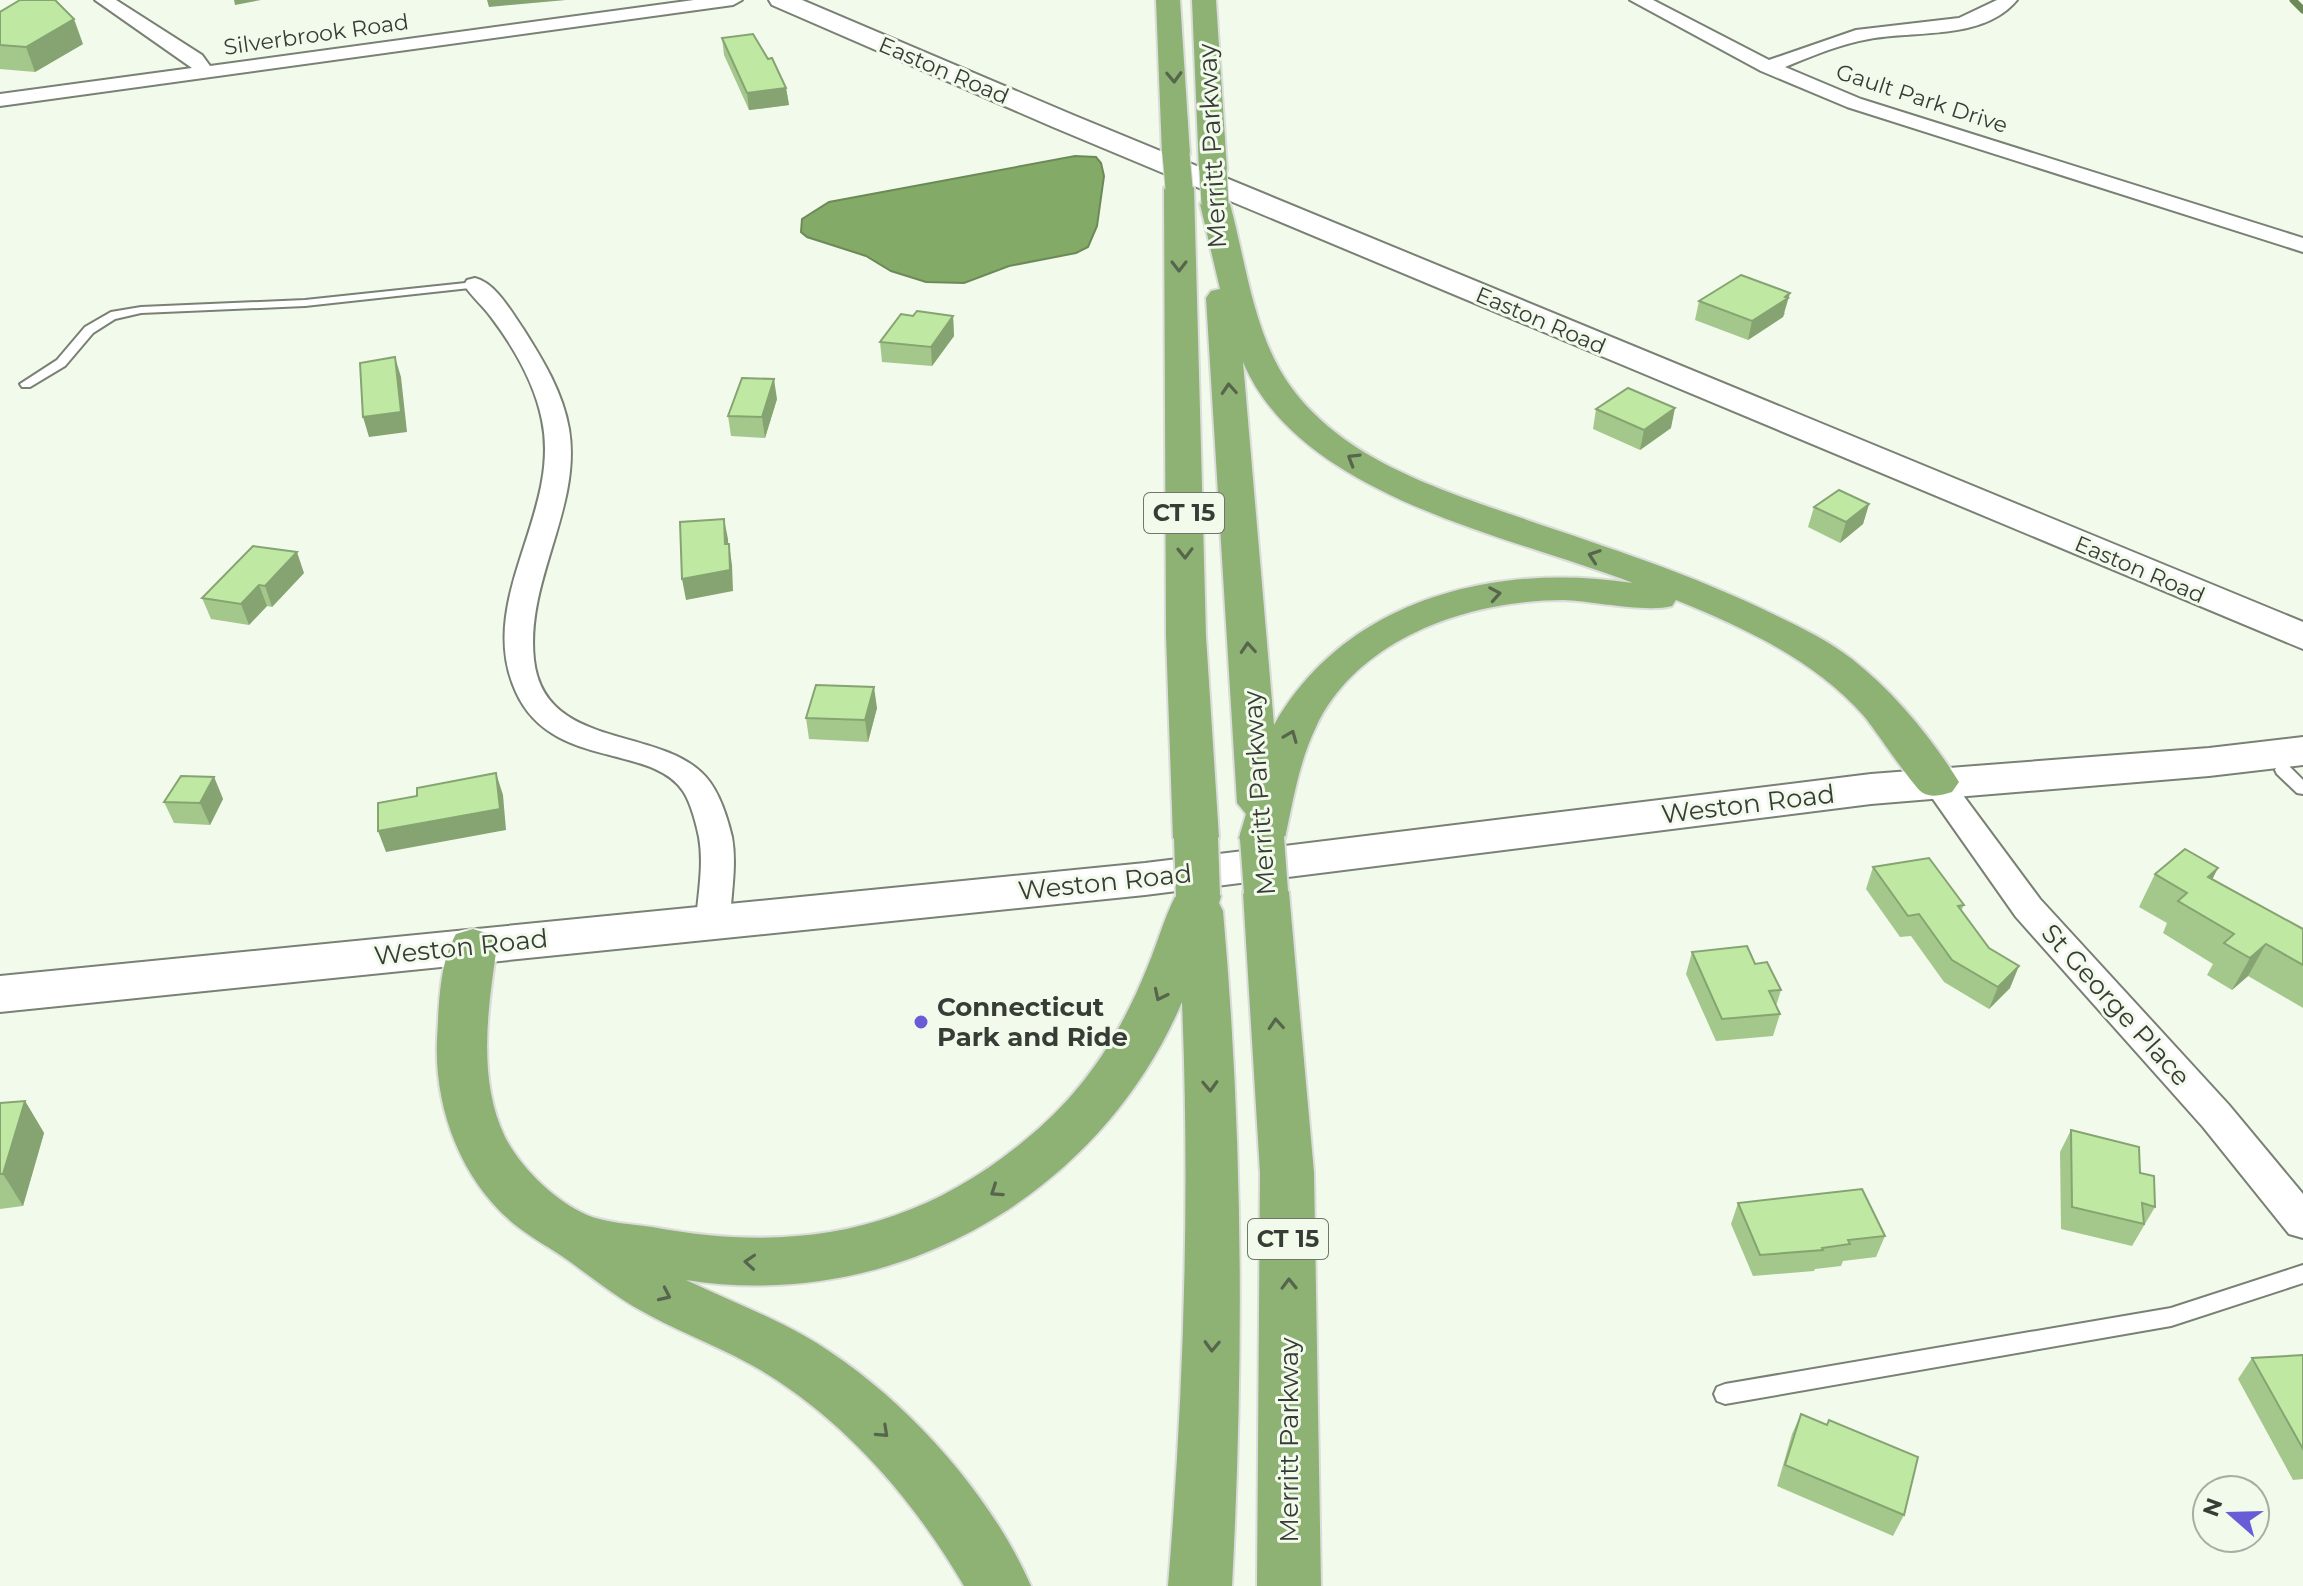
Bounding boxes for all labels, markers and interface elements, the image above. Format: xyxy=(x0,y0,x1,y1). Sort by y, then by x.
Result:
street label: Silverbrook Road xyxy=(222,8,410,61)
street label: Easton Road xyxy=(875,31,1013,110)
street label: Merritt Parkway xyxy=(1191,42,1233,249)
street label: Gault Park Drive xyxy=(1833,58,2011,139)
one-way arrow xyxy=(1165,71,1182,84)
one-way arrow xyxy=(1170,260,1188,273)
street label: Easton Road xyxy=(1472,281,1610,360)
one-way arrow xyxy=(1221,382,1238,395)
one-way arrow xyxy=(1347,454,1362,469)
road number: CT 15 xyxy=(1144,493,1224,533)
street label: Easton Road xyxy=(2071,530,2209,609)
one-way arrow xyxy=(1176,547,1193,560)
one-way arrow xyxy=(1588,549,1602,565)
one-way arrow xyxy=(1489,586,1502,603)
one-way arrow xyxy=(1240,641,1257,654)
street label: Merritt Parkway xyxy=(1236,689,1282,897)
one-way arrow xyxy=(1282,730,1298,744)
street label: Weston Road xyxy=(1659,777,1837,831)
street label: Weston Road xyxy=(1017,857,1193,907)
street label: St George Place xyxy=(2035,917,2197,1093)
street label: Weston Road xyxy=(373,922,549,972)
one-way arrow xyxy=(1154,987,1170,1002)
place label: Connecticut Park and Ride xyxy=(937,991,1128,1053)
marker: Connecticut Park and Ride xyxy=(912,1013,930,1031)
one-way arrow xyxy=(1268,1018,1285,1031)
one-way arrow xyxy=(1202,1080,1219,1093)
one-way arrow xyxy=(990,1181,1004,1196)
road number: CT 15 xyxy=(1248,1219,1328,1259)
one-way arrow xyxy=(743,1254,756,1271)
one-way arrow xyxy=(1280,1277,1297,1290)
one-way arrow xyxy=(656,1285,671,1301)
street label: Merritt Parkway xyxy=(1273,1336,1305,1543)
one-way arrow xyxy=(1203,1340,1220,1353)
one-way arrow xyxy=(874,1423,888,1438)
north arrow xyxy=(2191,1474,2271,1554)
text: N xyxy=(2197,1494,2228,1520)

